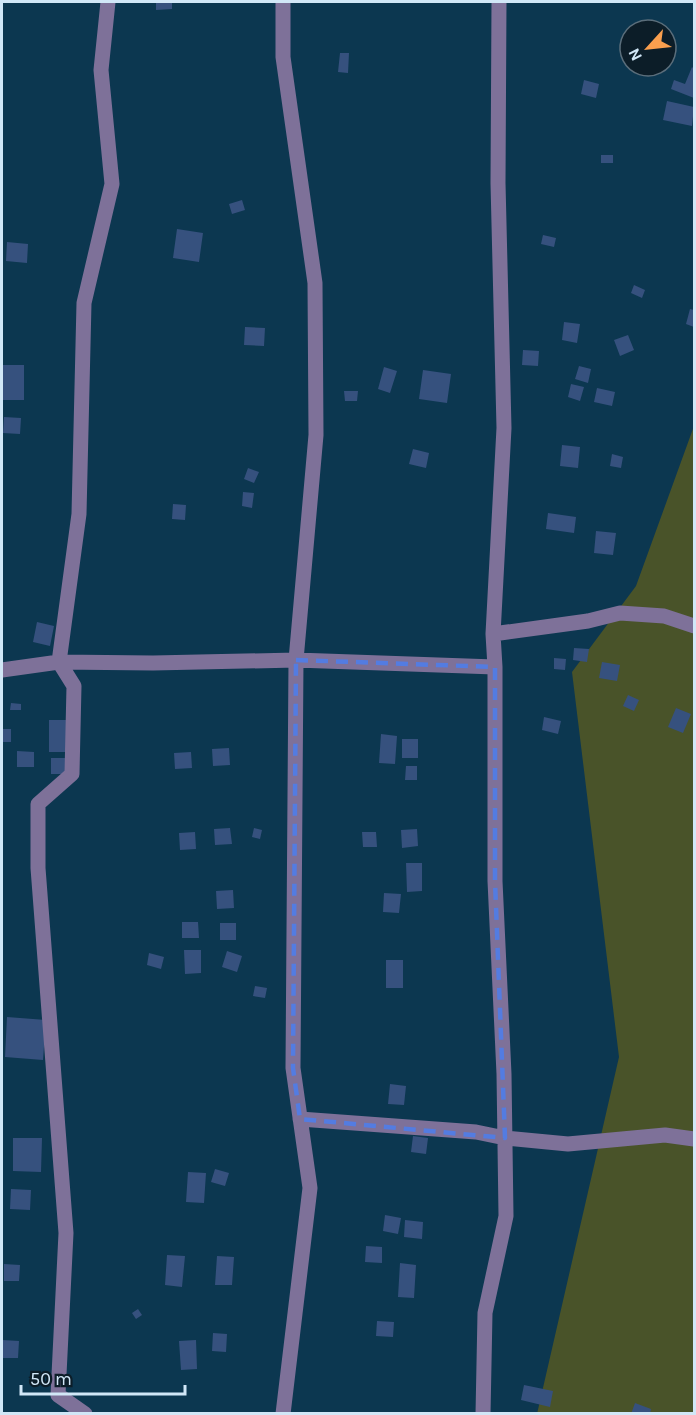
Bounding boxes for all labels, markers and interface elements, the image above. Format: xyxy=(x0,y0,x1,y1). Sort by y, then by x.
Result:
north arrow xyxy=(618,18,678,78)
text: N xyxy=(624,45,646,64)
scale bar xyxy=(21,1358,184,1396)
text: 50 m xyxy=(30,1368,72,1390)

